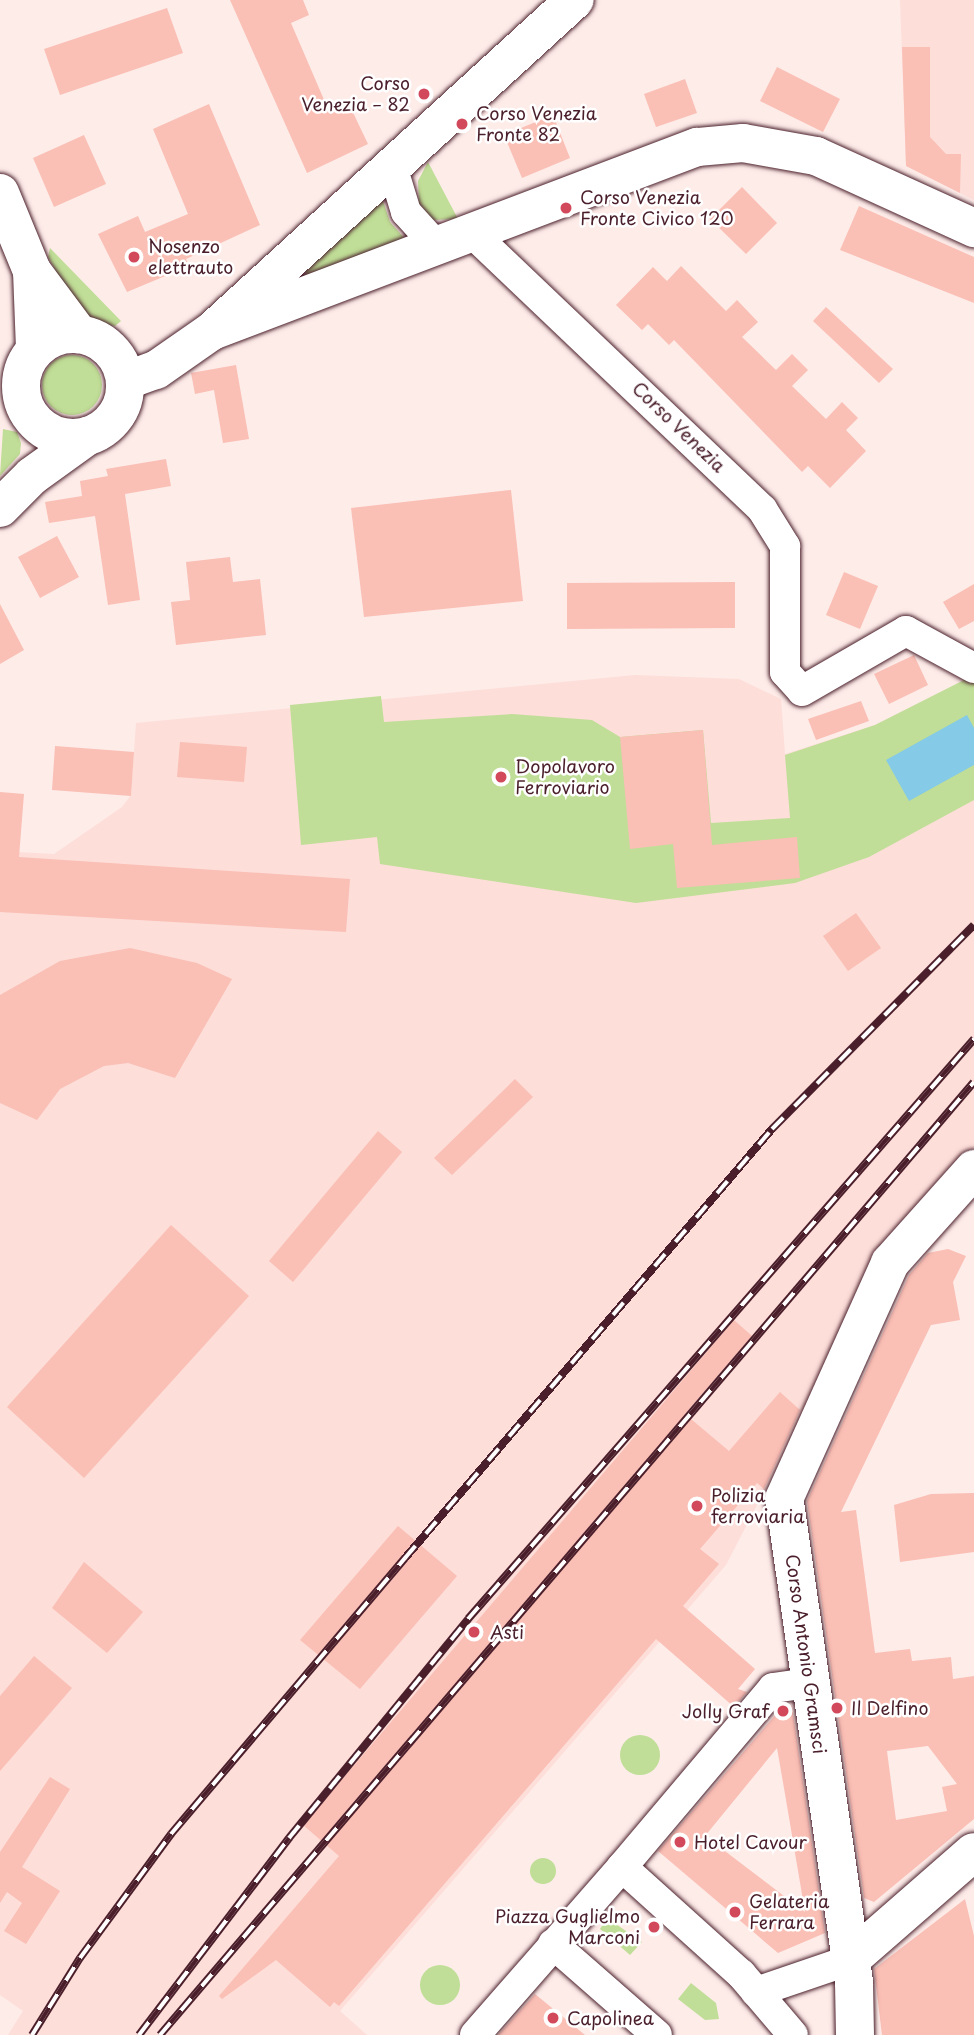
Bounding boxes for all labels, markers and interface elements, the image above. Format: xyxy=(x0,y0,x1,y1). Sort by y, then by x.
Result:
place label: Corso Venezia – 82 xyxy=(301,73,410,116)
marker: Corso Venezia – 82 xyxy=(416,86,432,102)
place label: Corso Venezia Fronte 82 xyxy=(476,103,597,146)
marker: Corso Venezia Fronte 82 xyxy=(454,116,470,132)
place label: Corso Venezia Fronte Civico 120 xyxy=(580,187,734,230)
marker: Corso Venezia Fronte Civico 120 xyxy=(558,200,574,216)
place label: Nosenzo elettrauto xyxy=(148,236,233,278)
marker: Nosenzo elettrauto xyxy=(126,249,142,265)
street label: Corso Venezia xyxy=(628,377,730,477)
place label: Dopolavoro Ferroviario xyxy=(515,756,615,798)
marker: Dopolavoro Ferroviario xyxy=(493,769,509,785)
place label: Polizia ferroviaria xyxy=(711,1485,804,1528)
marker: Polizia ferroviaria xyxy=(689,1498,705,1514)
street label: Corso Antonio Gramsci xyxy=(781,1552,831,1756)
place label: Asti xyxy=(490,1621,524,1643)
marker: Asti xyxy=(464,1622,484,1642)
place label: Il Delfino xyxy=(851,1697,929,1719)
place label: Jolly Graf xyxy=(682,1700,769,1722)
marker: Il Delfino xyxy=(829,1700,845,1716)
marker: Jolly Graf xyxy=(775,1703,791,1719)
place label: Hotel Cavour xyxy=(694,1831,808,1853)
marker: Hotel Cavour xyxy=(672,1834,688,1850)
place label: Gelateria Ferrara xyxy=(749,1891,829,1934)
marker: Gelateria Ferrara xyxy=(727,1904,743,1920)
place label: Piazza Guglielmo Marconi xyxy=(493,1906,640,1948)
marker: Piazza Guglielmo Marconi xyxy=(646,1919,662,1935)
place label: Capolinea xyxy=(567,2007,654,2029)
marker: Capolinea xyxy=(545,2010,561,2026)

